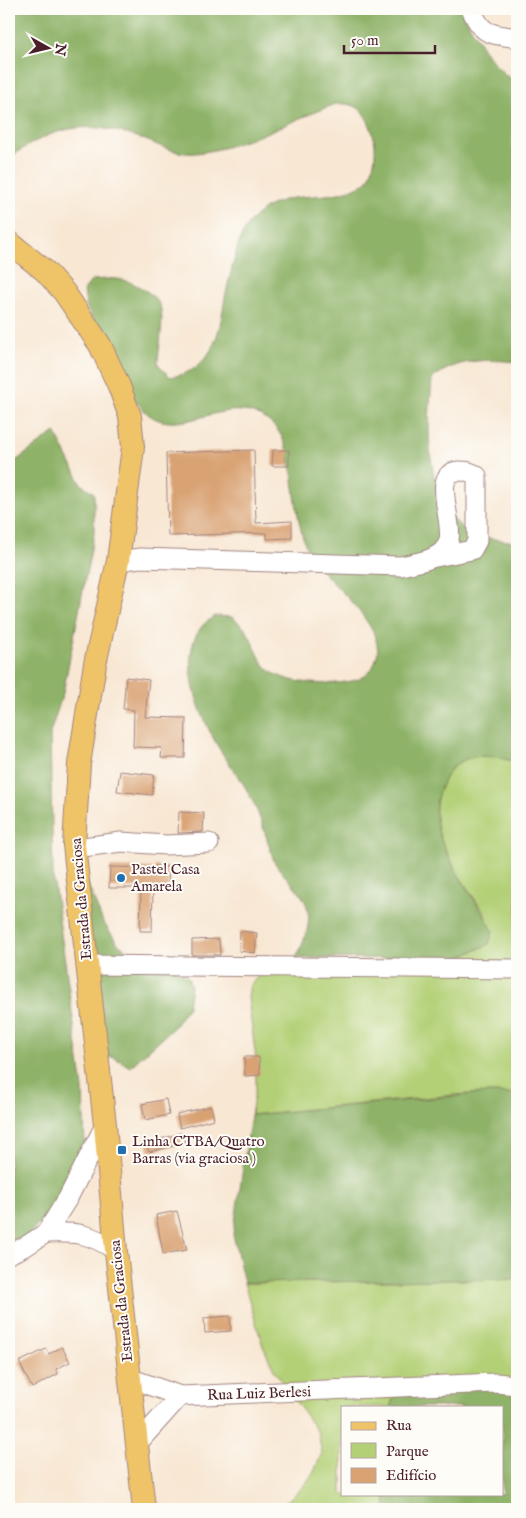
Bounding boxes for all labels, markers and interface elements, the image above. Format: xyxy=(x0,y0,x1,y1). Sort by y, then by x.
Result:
north arrow xyxy=(22,22,72,72)
scale bar xyxy=(344,22,435,54)
text: 50 m xyxy=(351,31,379,50)
text: N xyxy=(50,41,70,57)
street label: Estrada da Graciosa xyxy=(67,837,96,961)
place label: Pastel Casa Amarela xyxy=(130,860,200,896)
marker: Pastel Casa Amarela xyxy=(115,872,127,884)
place label: Linha CTBA/Quatro Barras (via graciosa ) xyxy=(132,1132,265,1168)
marker: Linha CTBA/Quatro Barras (via graciosa ) xyxy=(116,1144,128,1156)
street label: Estrada da Graciosa xyxy=(106,1239,137,1363)
street label: Rua Luiz Berlesi xyxy=(207,1382,311,1405)
legend xyxy=(341,1406,504,1496)
text: Rua xyxy=(386,1416,412,1435)
text: Parque xyxy=(386,1442,429,1461)
text: Edifício xyxy=(386,1466,436,1485)

